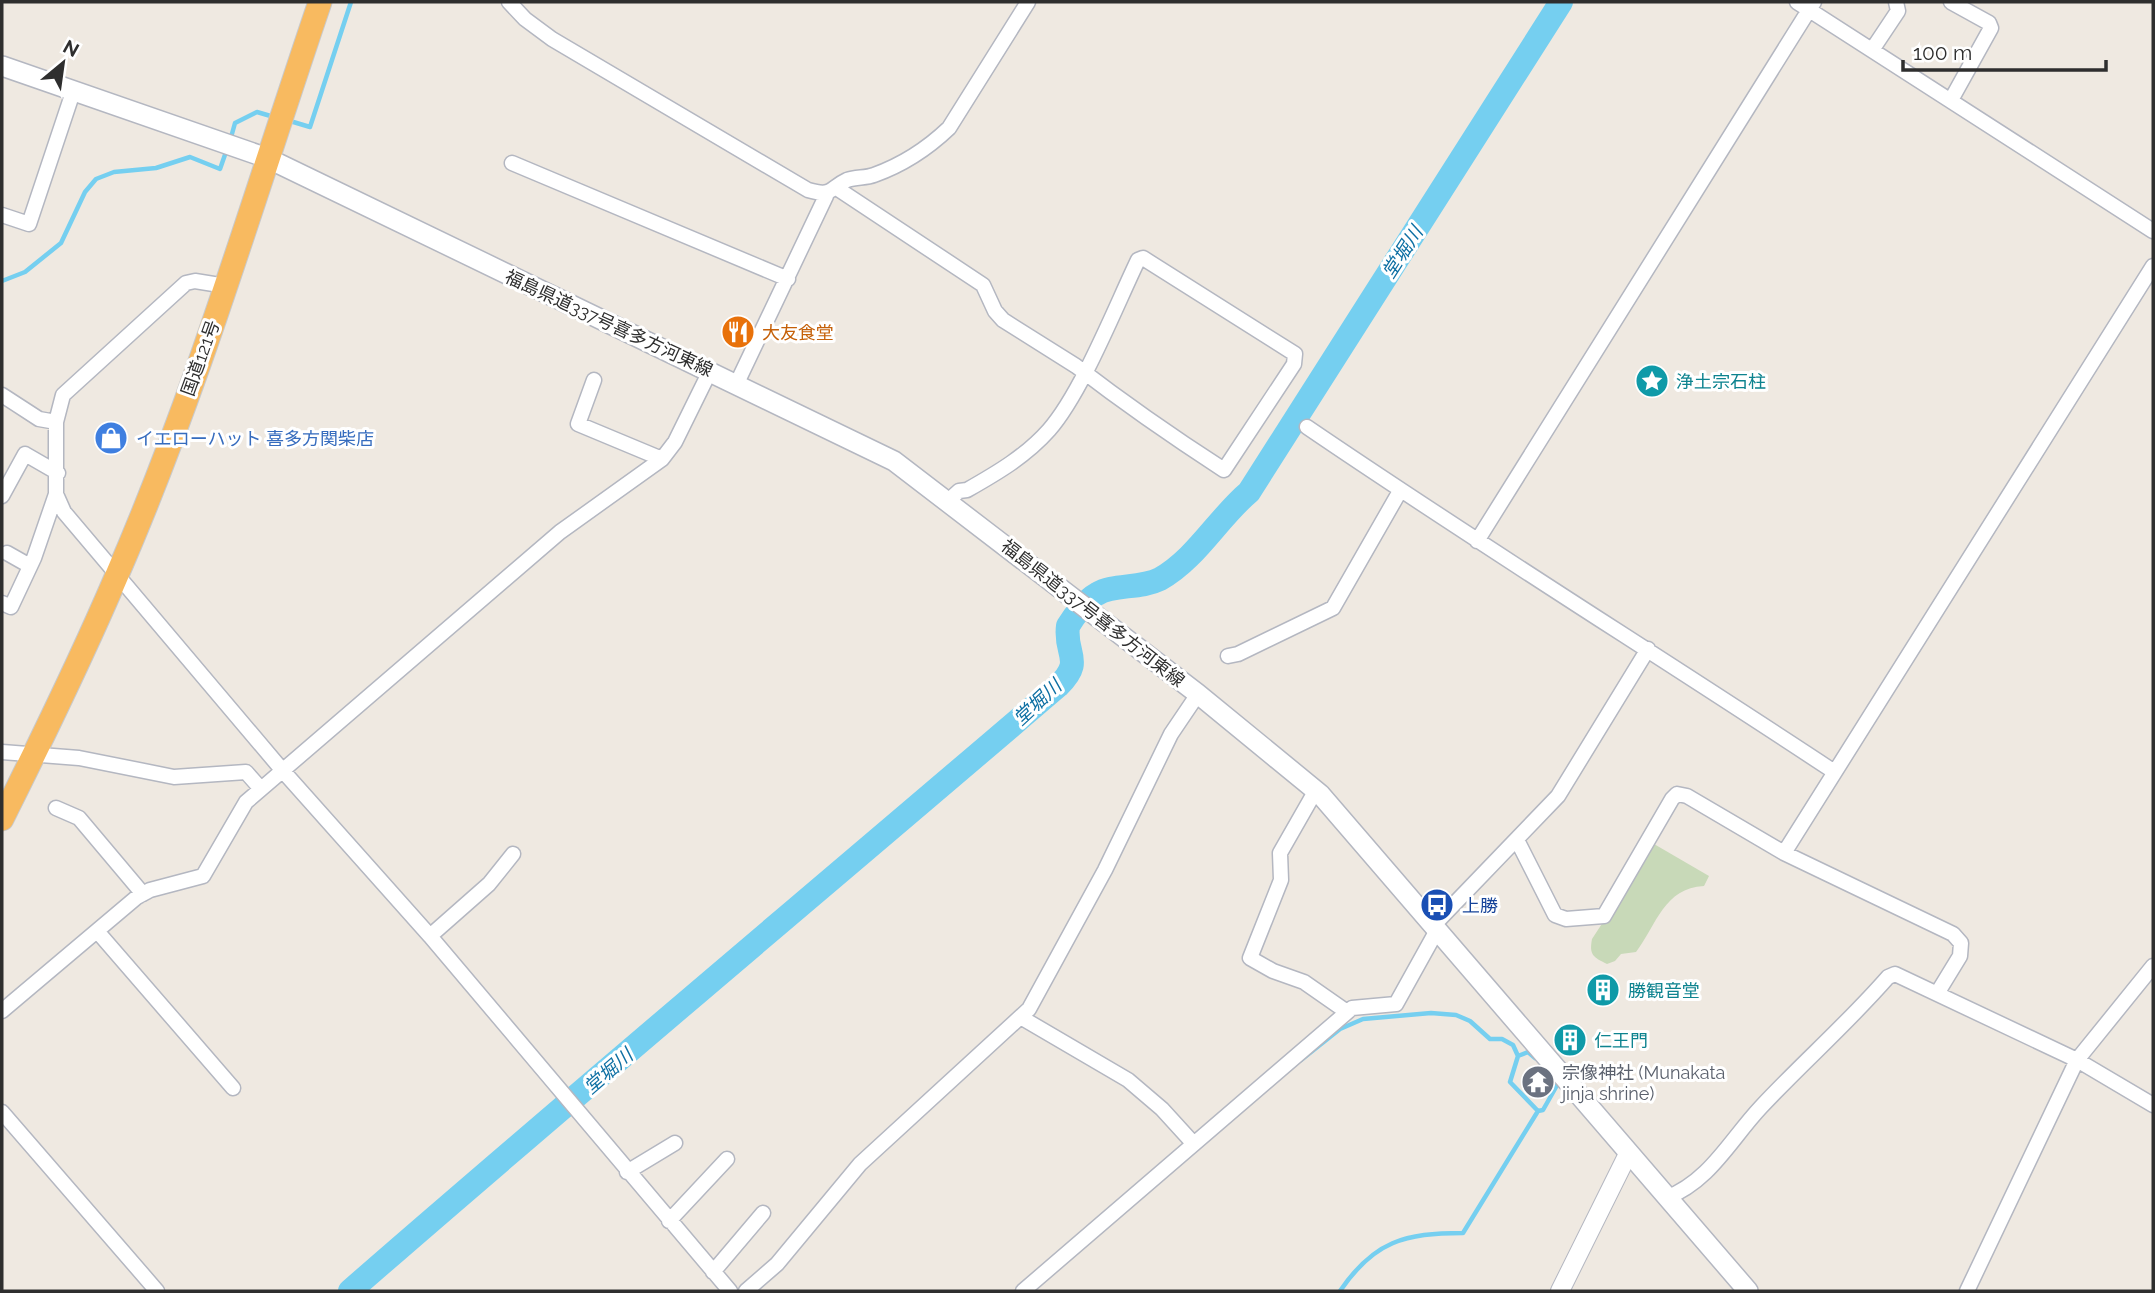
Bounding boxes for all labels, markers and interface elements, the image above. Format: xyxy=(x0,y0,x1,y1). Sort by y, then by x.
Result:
north arrow xyxy=(28,28,98,98)
scale bar xyxy=(1903,28,2106,72)
text: N xyxy=(60,35,83,61)
text: 100 m xyxy=(1913,40,1972,65)
water label: 堂堀川 xyxy=(1377,220,1428,282)
street label: 福島県道337号喜多方河東線 xyxy=(502,266,716,380)
restaurant icon: 大友食堂 xyxy=(719,313,757,351)
street label: 国道121号 xyxy=(177,317,223,399)
place label: 大友食堂 xyxy=(762,322,834,343)
place icon: 浄土宗石柱 xyxy=(1633,362,1671,400)
place label: 浄土宗石柱 xyxy=(1676,371,1766,392)
shop icon: イエローハット 喜多方関柴店 xyxy=(92,419,130,457)
place label: イエローハット 喜多方関柴店 xyxy=(136,428,374,449)
street label: 福島県道337号喜多方河東線 xyxy=(997,535,1189,691)
water label: 堂堀川 xyxy=(1009,673,1067,729)
bus stop icon: 上勝 xyxy=(1418,886,1456,924)
place label: 上勝 xyxy=(1462,895,1498,916)
building icon: 勝観音堂 xyxy=(1584,971,1622,1009)
place label: 勝観音堂 xyxy=(1628,980,1700,1001)
building icon: 仁王門 xyxy=(1551,1021,1589,1059)
place label: 仁王門 xyxy=(1594,1030,1648,1051)
water label: 堂堀川 xyxy=(579,1043,638,1098)
place label: 宗像神社 (Munakata jinja shrine) xyxy=(1559,1062,1725,1104)
temple icon: 宗像神社 (Munakata jinja shrine) xyxy=(1519,1063,1557,1101)

